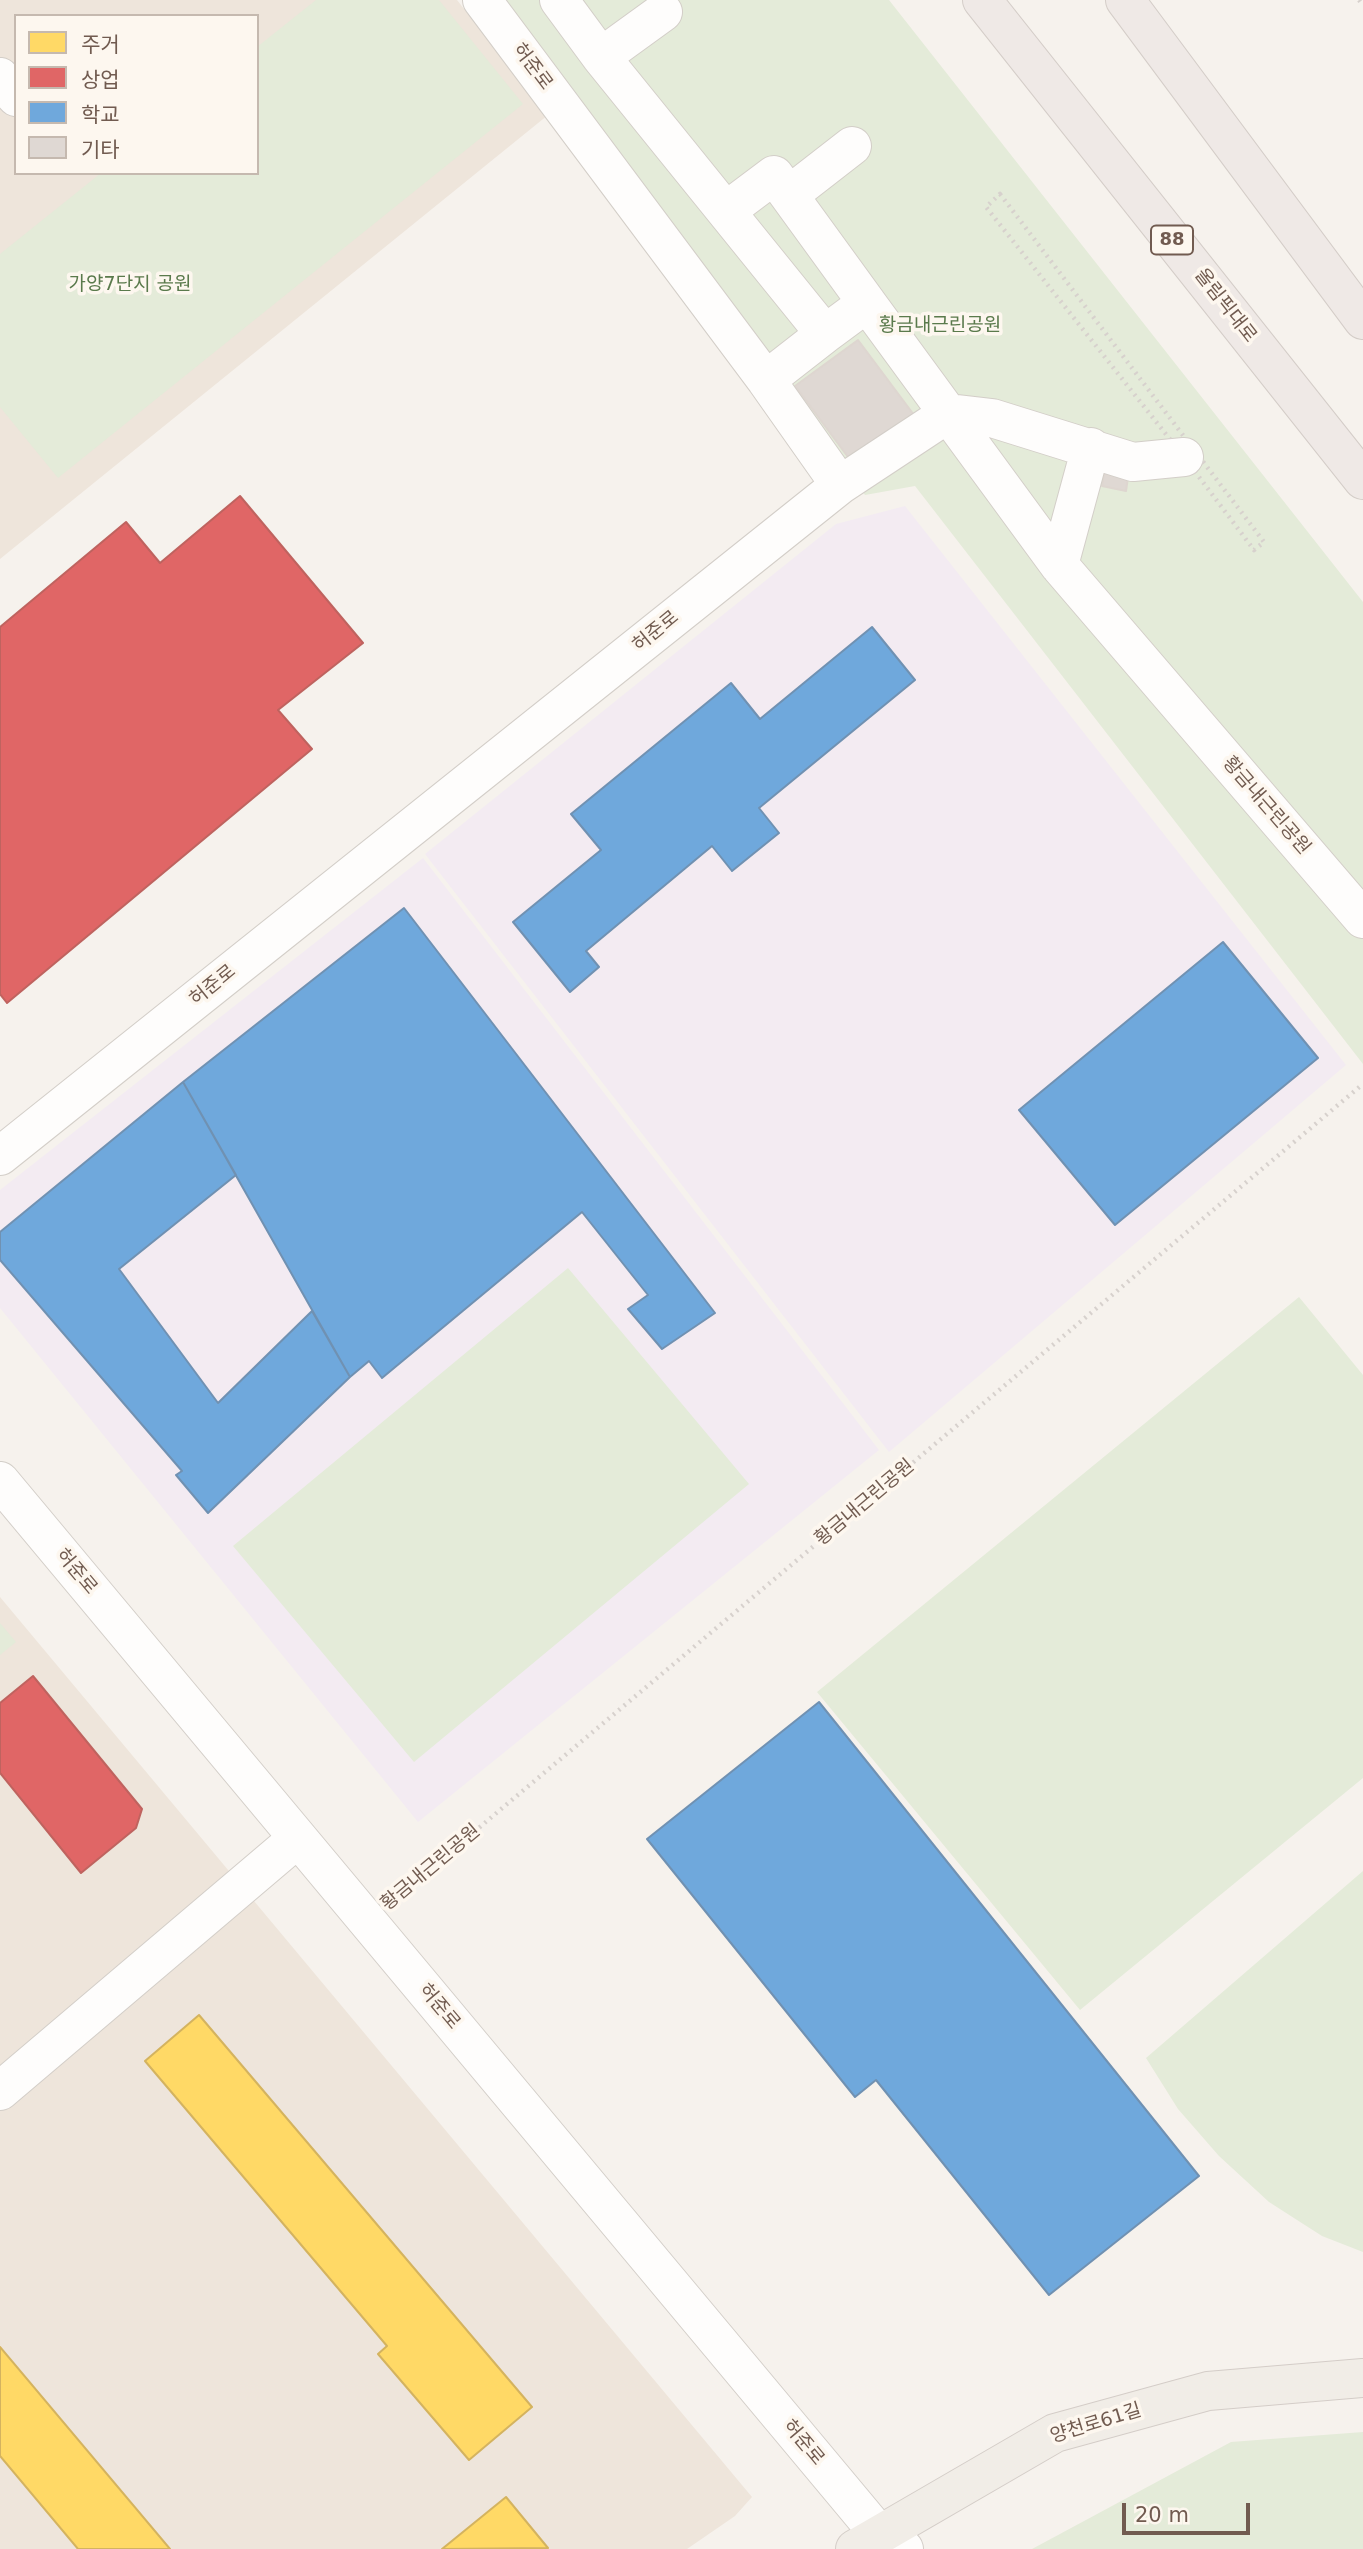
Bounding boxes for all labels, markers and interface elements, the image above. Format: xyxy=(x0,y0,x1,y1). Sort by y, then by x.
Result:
legend xyxy=(14,14,259,175)
text: 주거 xyxy=(81,33,120,57)
street label: 허준로 xyxy=(507,39,557,95)
text: 상업 xyxy=(81,68,120,92)
text: 학교 xyxy=(81,103,120,127)
text: 기타 xyxy=(81,138,120,162)
road number: 88 xyxy=(1151,226,1193,254)
street label: 올림픽대로 xyxy=(1189,265,1261,347)
park label: 가양7단지 공원 xyxy=(68,274,192,296)
park label: 황금내근린공원 xyxy=(879,315,1001,337)
street label: 허준로 xyxy=(628,607,684,657)
street label: 황금내근린공원 xyxy=(1217,752,1315,860)
street label: 허준로 xyxy=(185,961,241,1011)
street label: 황금내근린공원 xyxy=(811,1455,919,1551)
street label: 허준로 xyxy=(50,1545,102,1599)
street label: 황금내근린공원 xyxy=(377,1820,485,1916)
street label: 허준로 xyxy=(413,1980,465,2034)
street label: 양천로61길 xyxy=(1048,2399,1144,2449)
street label: 허준로 xyxy=(777,2416,829,2470)
scale bar xyxy=(1125,2490,1253,2534)
text: 20 m xyxy=(1135,2503,1189,2527)

